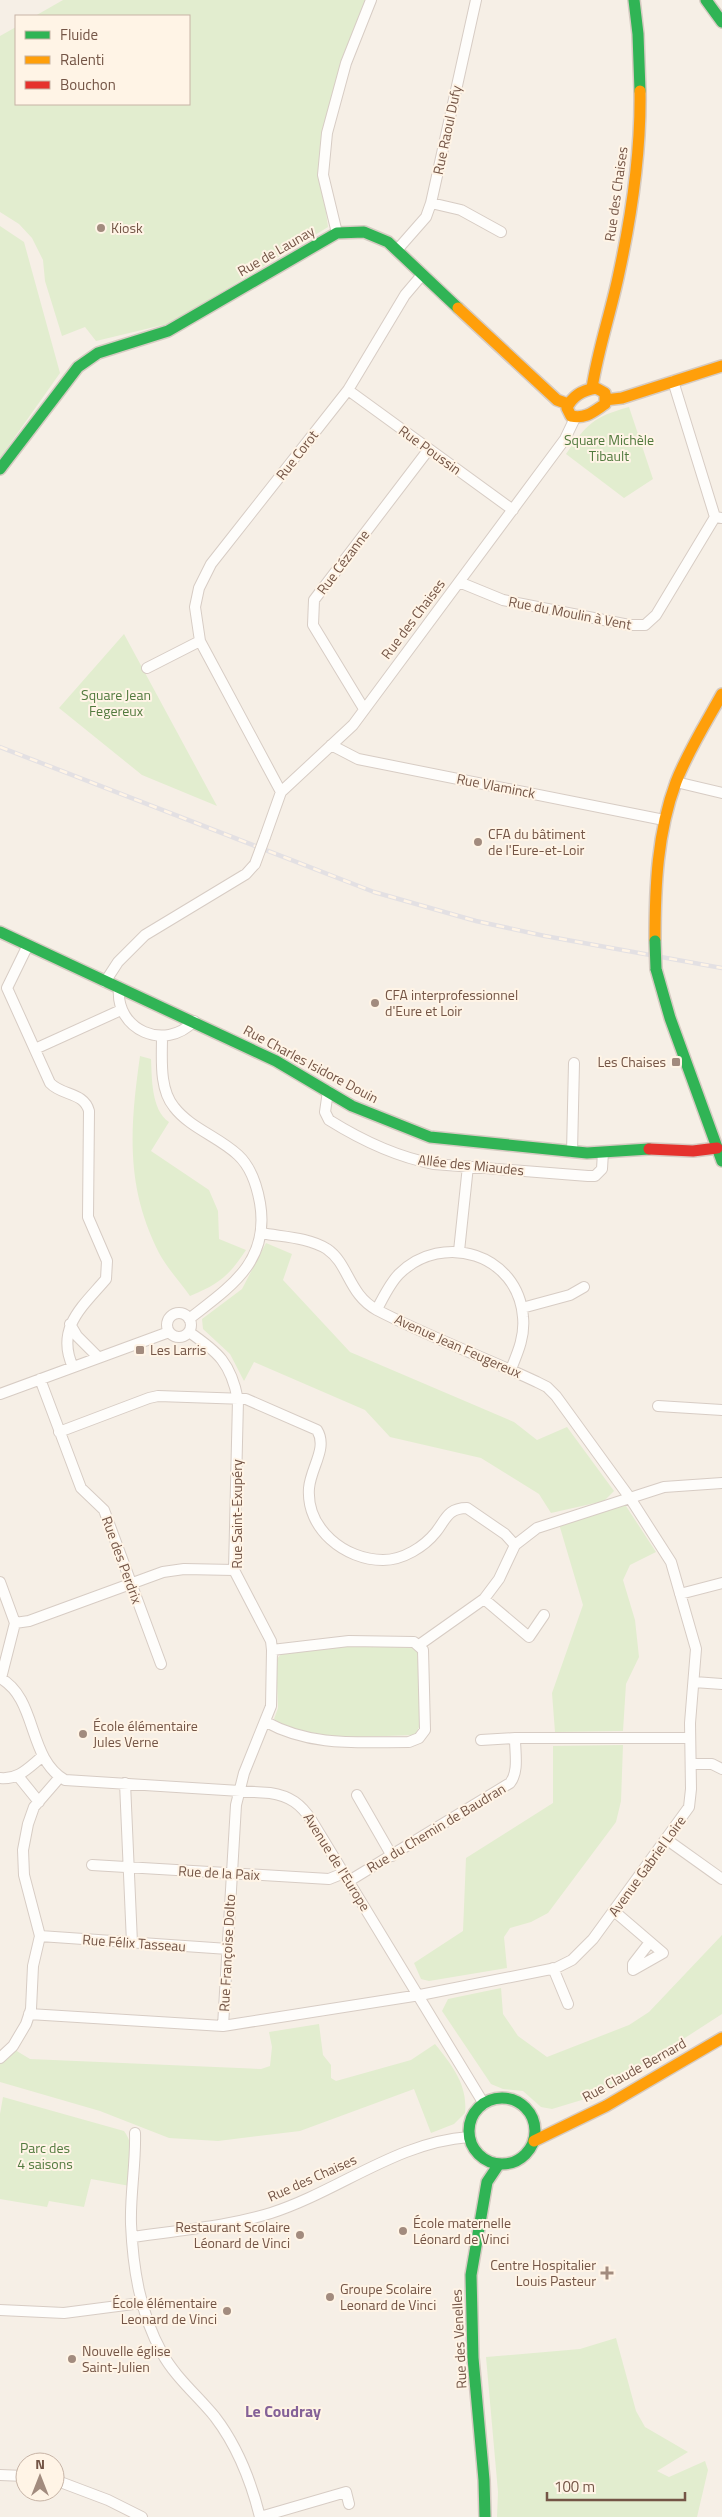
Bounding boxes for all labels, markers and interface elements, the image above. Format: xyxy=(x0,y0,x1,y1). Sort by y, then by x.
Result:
legend xyxy=(15,15,190,105)
text: Fluide xyxy=(60,23,98,46)
text: Ralenti xyxy=(60,48,104,71)
text: Bouchon xyxy=(60,73,116,96)
street label: Rue Raoul Dufy xyxy=(427,83,466,176)
street label: Rue des Chaises xyxy=(598,145,633,243)
place label: Kiosk xyxy=(111,217,143,238)
street label: Rue de Launay xyxy=(233,220,318,281)
marker: Kiosk xyxy=(95,222,107,234)
street label: Rue Poussin xyxy=(395,420,466,479)
street label: Rue Corot xyxy=(270,425,323,484)
park label: Square Michèle Tibault xyxy=(564,429,654,466)
street label: Rue Cézanne xyxy=(311,525,374,598)
street label: Rue des Chaises xyxy=(375,574,450,663)
street label: Rue du Moulin à Vent xyxy=(507,590,633,635)
park label: Square Jean Fegereux xyxy=(81,684,151,721)
street label: Rue Vlaminck xyxy=(455,768,537,803)
place label: CFA du bâtiment de l'Eure-et-Loir xyxy=(488,823,585,860)
marker: CFA du bâtiment de l'Eure-et-Loir xyxy=(472,836,484,848)
place label: CFA interprofessionnel d'Eure et Loir xyxy=(385,984,518,1021)
marker: CFA interprofessionnel d'Eure et Loir xyxy=(369,997,381,1009)
street label: Rue Charles Isidore Douin xyxy=(240,1019,382,1108)
place label: Les Chaises xyxy=(597,1051,666,1072)
marker: Les Chaises xyxy=(670,1056,682,1068)
street label: Allée des Miaudes xyxy=(417,1149,525,1181)
street label: Avenue Jean Feugereux xyxy=(391,1308,526,1383)
place label: Les Larris xyxy=(150,1339,206,1360)
marker: Les Larris xyxy=(134,1344,146,1356)
street label: Rue Saint-Exupéry xyxy=(226,1459,247,1569)
street label: Rue des Perdrix xyxy=(97,1513,148,1607)
place label: École élémentaire Jules Verne xyxy=(93,1715,198,1752)
marker: École élémentaire Jules Verne xyxy=(77,1728,89,1740)
street label: Rue du Chemin de Baudran xyxy=(362,1778,509,1878)
street label: Avenue de l'Europe xyxy=(299,1809,376,1915)
street label: Avenue Gabriel Loire xyxy=(603,1811,690,1920)
street label: Rue de la Paix xyxy=(178,1860,261,1885)
street label: Rue Françoise Dolto xyxy=(213,1894,240,2012)
street label: Rue Félix Tasseau xyxy=(82,1928,187,1957)
street label: Rue Claude Bernard xyxy=(578,2032,690,2107)
park label: Parc des 4 saisons xyxy=(17,2137,73,2174)
street label: Rue des Chaises xyxy=(264,2149,360,2207)
place label: École maternelle Léonard de Vinci xyxy=(413,2212,511,2249)
place label: Restaurant Scolaire Léonard de Vinci xyxy=(175,2216,290,2253)
marker: École maternelle Léonard de Vinci xyxy=(397,2225,409,2237)
marker: Restaurant Scolaire Léonard de Vinci xyxy=(294,2229,306,2241)
place label: Centre Hospitalier Louis Pasteur xyxy=(490,2254,596,2291)
marker: Centre Hospitalier Louis Pasteur xyxy=(600,2266,614,2280)
place label: Groupe Scolaire Leonard de Vinci xyxy=(340,2278,436,2315)
street label: Rue des Venelles xyxy=(445,2289,472,2389)
marker: Groupe Scolaire Leonard de Vinci xyxy=(324,2291,336,2303)
place label: École élémentaire Leonard de Vinci xyxy=(112,2292,217,2329)
marker: École élémentaire Leonard de Vinci xyxy=(221,2305,233,2317)
place label: Nouvelle église Saint-Julien xyxy=(82,2340,171,2377)
marker: Nouvelle église Saint-Julien xyxy=(66,2353,78,2365)
district label: Le Coudray xyxy=(245,2399,321,2423)
north arrow xyxy=(15,2452,65,2502)
text: N xyxy=(35,2453,45,2474)
scale bar xyxy=(547,2470,684,2502)
text: 100 m xyxy=(554,2475,595,2498)

